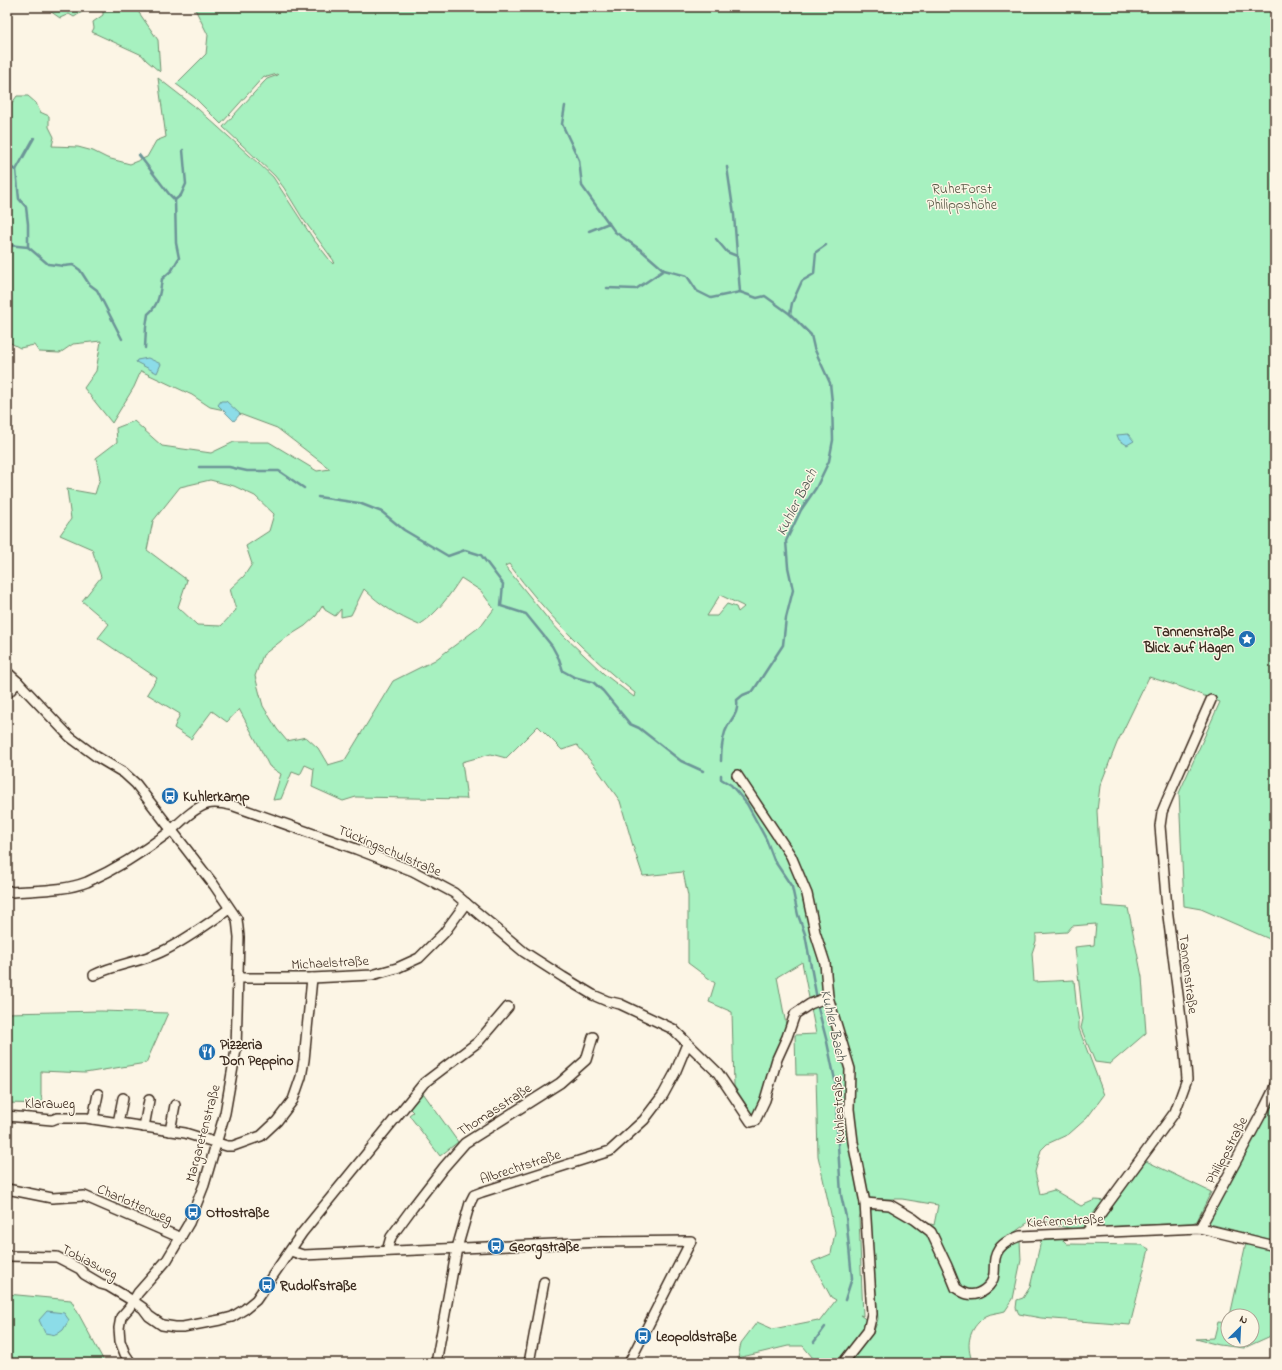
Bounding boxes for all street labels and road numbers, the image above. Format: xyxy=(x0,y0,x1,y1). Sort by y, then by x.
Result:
street label: Tückingschulstraße xyxy=(334,820,445,884)
street label: Tannenstraße xyxy=(1172,933,1203,1016)
street label: Michaelstraße xyxy=(291,951,370,976)
street label: Kuhlestraße xyxy=(827,1075,852,1144)
street label: Thomasstraße xyxy=(454,1078,537,1142)
street label: Margaretenstraße xyxy=(180,1082,228,1185)
street label: Klaraweg xyxy=(25,1094,75,1116)
street label: Philippstraße xyxy=(1201,1113,1254,1188)
street label: Albrechtstraße xyxy=(477,1144,564,1190)
street label: Charlottenweg xyxy=(93,1179,175,1231)
street label: Kiefernstraße xyxy=(1026,1209,1105,1234)
street label: Tobiasweg xyxy=(57,1239,121,1286)

